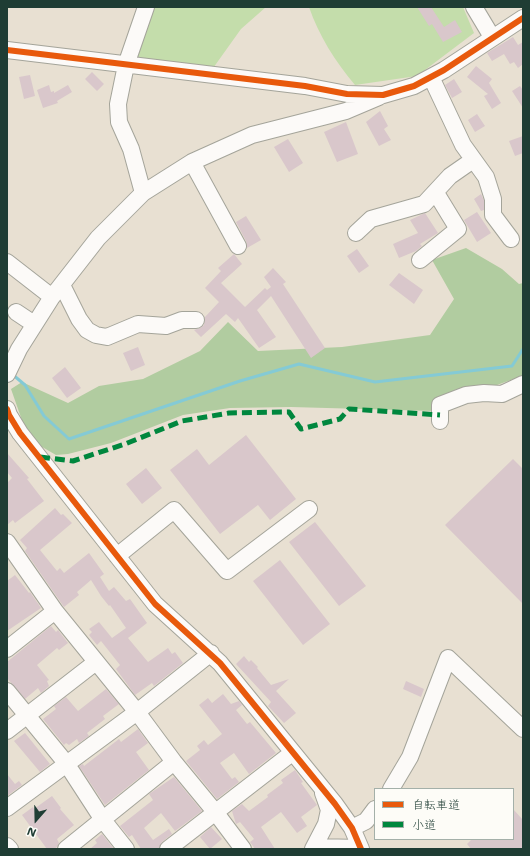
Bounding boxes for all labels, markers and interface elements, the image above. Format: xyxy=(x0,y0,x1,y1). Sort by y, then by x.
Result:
legend xyxy=(374,788,514,840)
text: 自転車道 xyxy=(412,797,460,813)
north arrow xyxy=(16,800,56,840)
text: 小道 xyxy=(412,817,436,833)
text: N xyxy=(25,823,38,840)

